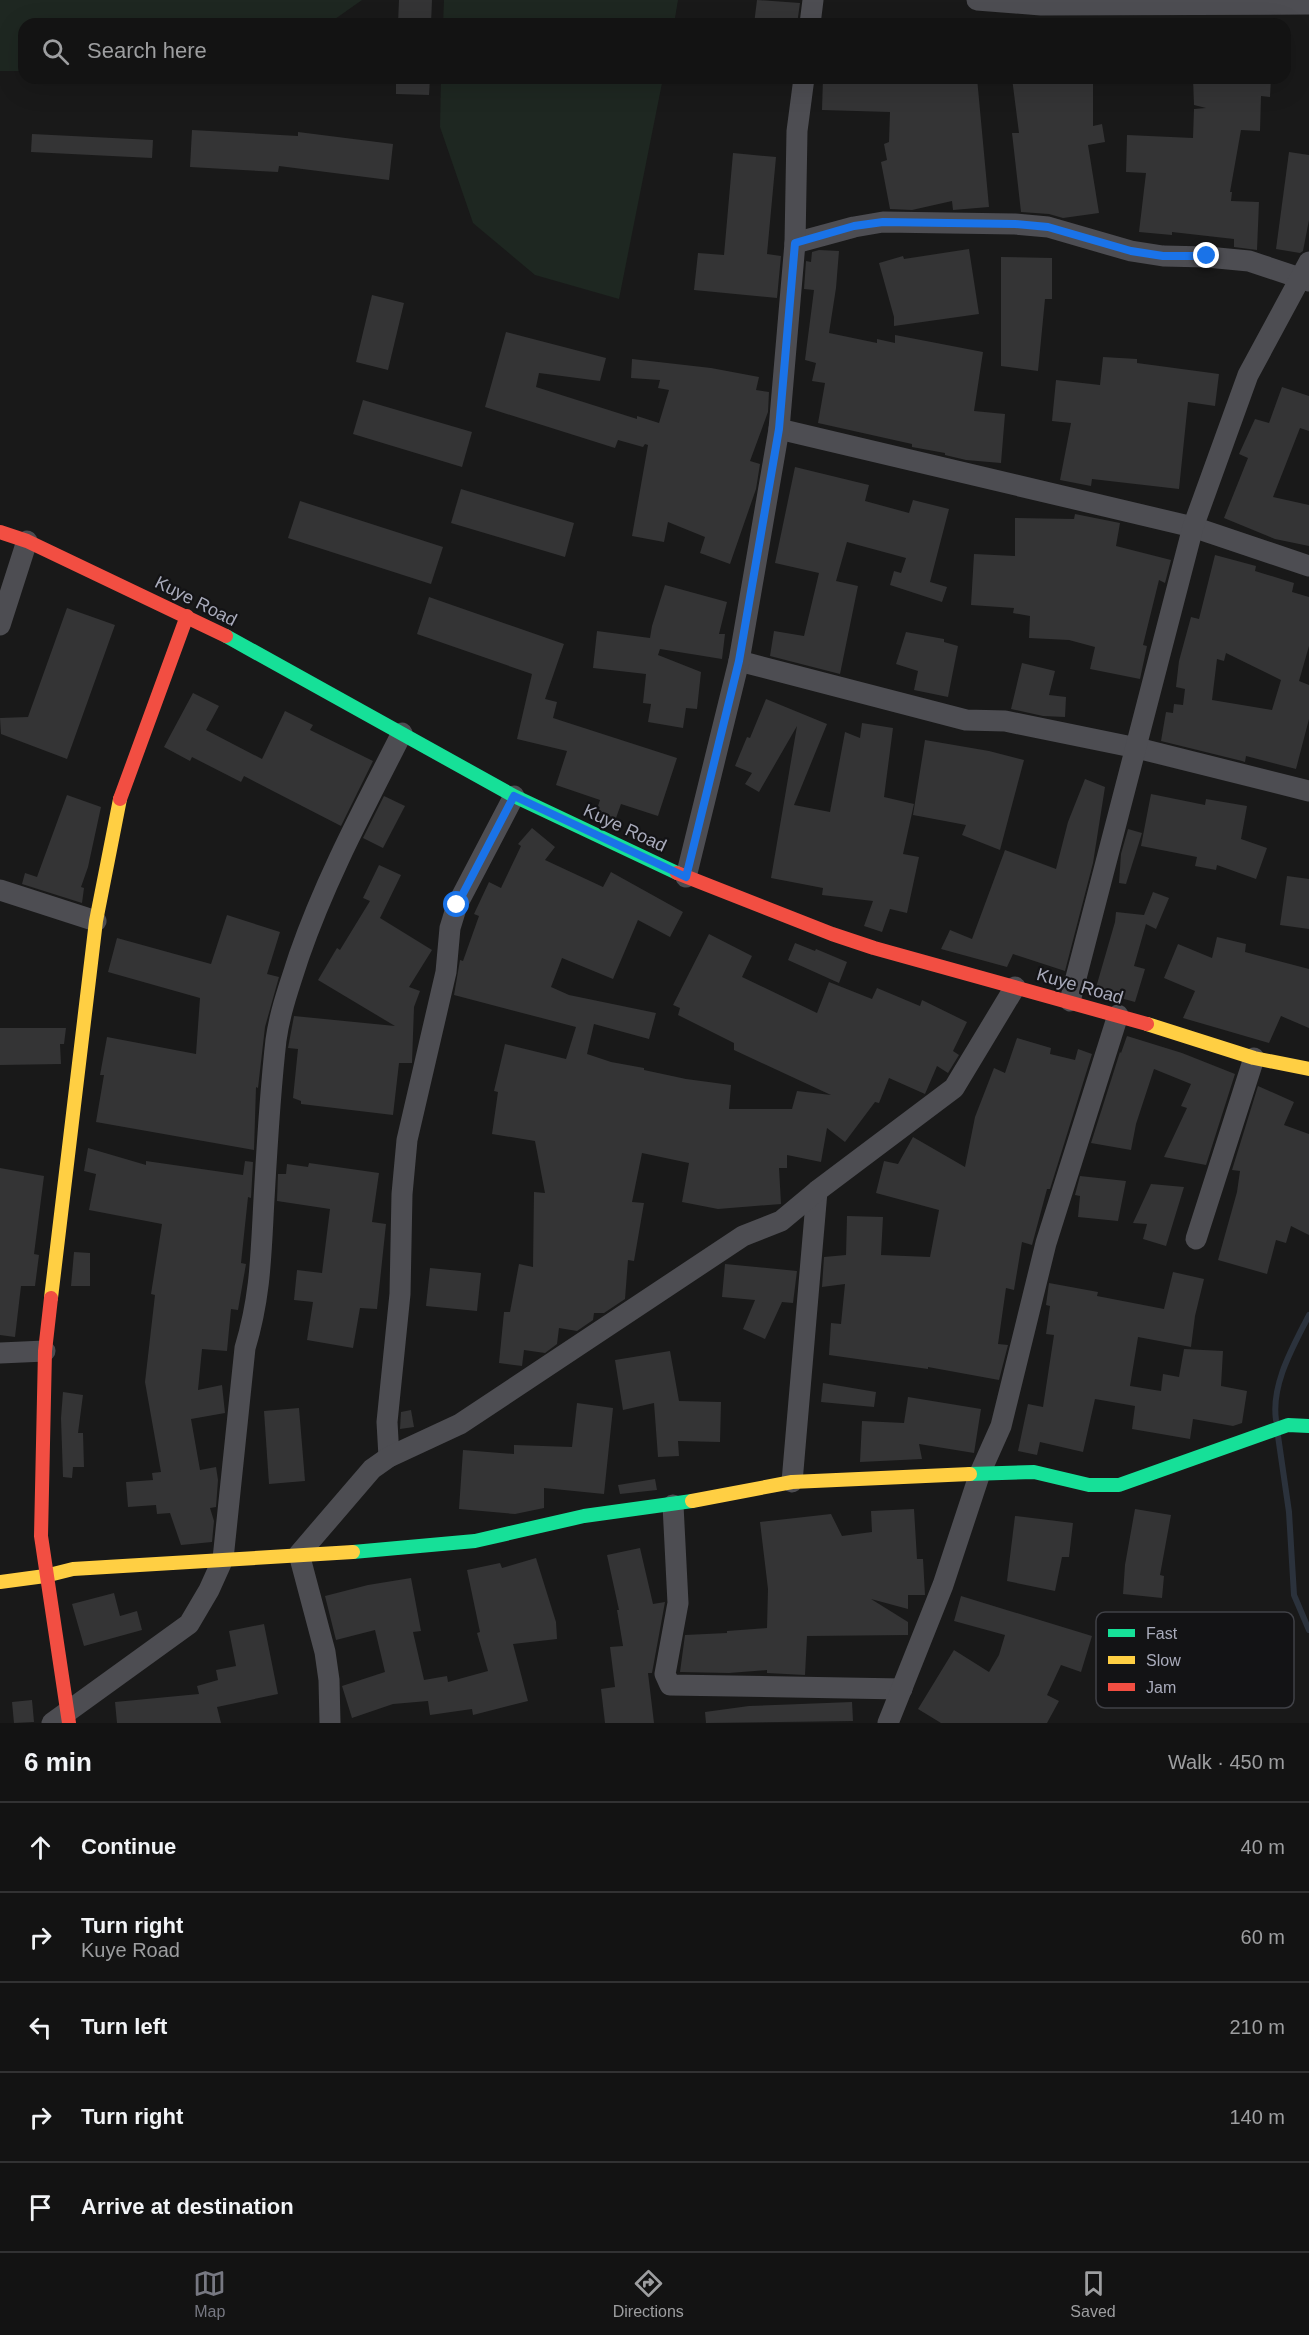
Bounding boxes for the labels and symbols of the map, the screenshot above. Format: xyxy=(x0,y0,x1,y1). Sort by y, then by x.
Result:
route end xyxy=(1193,242,1219,268)
street label: Kuye Road xyxy=(152,572,240,630)
street label: Kuye Road xyxy=(580,800,670,856)
route start xyxy=(443,891,469,917)
street label: Kuye Road xyxy=(1034,964,1126,1008)
legend xyxy=(1096,1612,1294,1708)
text: Fast xyxy=(1146,1625,1178,1642)
text: Slow xyxy=(1146,1652,1181,1669)
text: Jam xyxy=(1146,1679,1176,1696)

